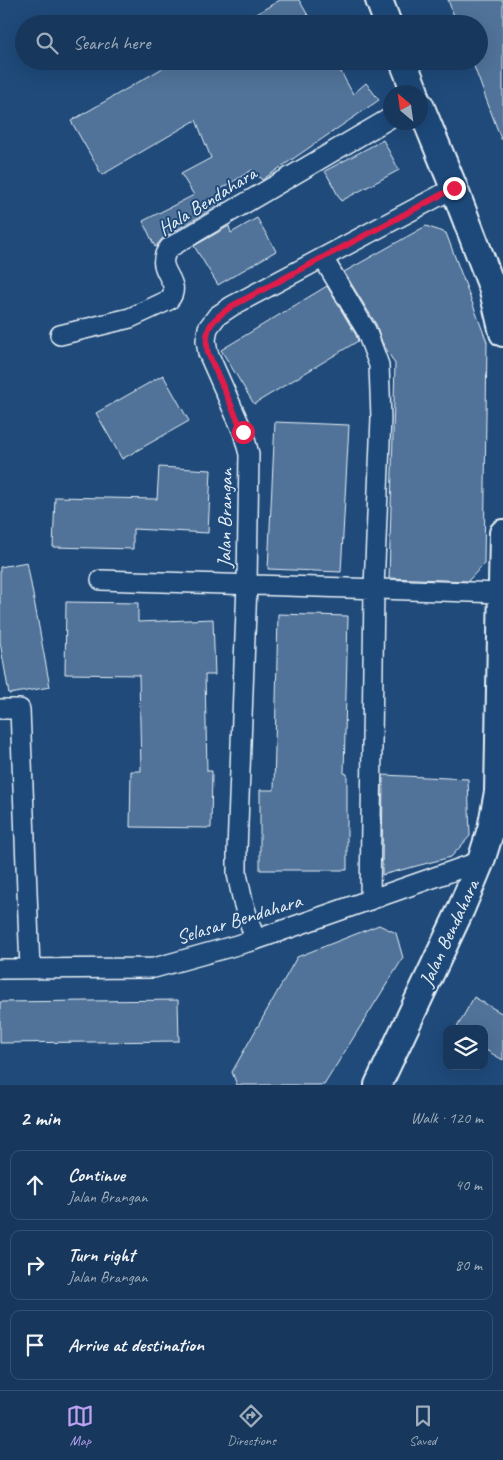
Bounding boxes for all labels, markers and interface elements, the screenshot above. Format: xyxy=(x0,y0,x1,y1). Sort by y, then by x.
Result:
search box xyxy=(15,15,488,70)
icon: search xyxy=(33,29,61,57)
text: Search here xyxy=(73,31,150,55)
north arrow xyxy=(383,85,428,130)
street label: Hala Bendahara xyxy=(153,160,262,241)
route end xyxy=(443,177,466,200)
route start xyxy=(232,421,255,444)
street label: Jalan Brangan xyxy=(212,467,238,569)
street label: Jalan Bendahara xyxy=(413,874,485,991)
street label: Selasar Bendahara xyxy=(173,888,306,950)
map controls xyxy=(443,1025,488,1070)
button: layers xyxy=(443,1025,488,1070)
text: 2 min xyxy=(20,1105,60,1131)
text: Walk · 120 m xyxy=(411,1108,483,1128)
text: Continue xyxy=(68,1163,125,1187)
icon: ahead xyxy=(21,1171,49,1199)
text: 40 m xyxy=(455,1175,482,1195)
text: Jalan Brangan xyxy=(68,1187,148,1207)
text: Turn right xyxy=(68,1243,135,1267)
icon: right xyxy=(21,1251,49,1279)
text: 80 m xyxy=(455,1255,482,1275)
text: Jalan Brangan xyxy=(68,1267,148,1287)
icon: arrive xyxy=(21,1331,49,1359)
text: Arrive at destination xyxy=(68,1333,204,1357)
tab: Map xyxy=(66,1402,94,1449)
tab: Directions xyxy=(227,1402,276,1449)
tab: Saved xyxy=(409,1402,437,1449)

